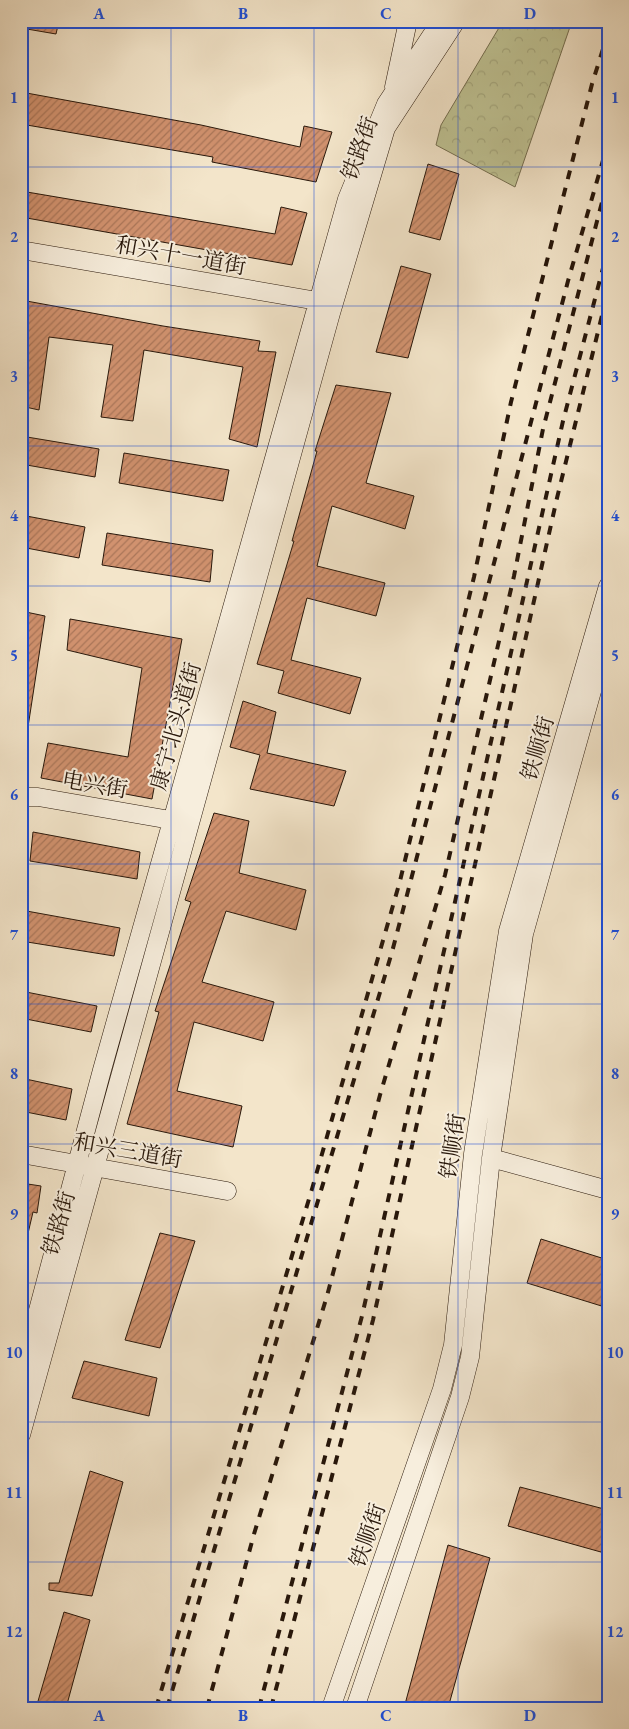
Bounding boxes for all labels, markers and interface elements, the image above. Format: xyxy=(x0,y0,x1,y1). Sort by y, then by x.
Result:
text: A xyxy=(92,3,105,24)
text: B xyxy=(238,3,248,24)
text: C xyxy=(380,3,392,24)
text: D xyxy=(524,3,536,24)
text: 1 xyxy=(10,87,18,108)
text: 1 xyxy=(611,87,619,108)
street label: 铁路街 xyxy=(335,112,384,184)
text: 2 xyxy=(10,226,19,247)
text: 2 xyxy=(611,226,620,247)
street label: 和兴十一道街 xyxy=(113,230,248,281)
text: 3 xyxy=(10,366,18,387)
text: 3 xyxy=(611,366,619,387)
text: 4 xyxy=(10,505,19,526)
text: 4 xyxy=(611,505,620,526)
text: 5 xyxy=(10,645,18,666)
text: 5 xyxy=(611,645,619,666)
street label: 康宁北头道街 xyxy=(143,659,208,794)
street label: 铁顺街 xyxy=(514,712,561,784)
street label: 电兴街 xyxy=(60,764,130,805)
text: 6 xyxy=(10,784,19,805)
text: 6 xyxy=(611,784,620,805)
text: 7 xyxy=(10,924,19,945)
text: 7 xyxy=(611,924,620,945)
text: 8 xyxy=(10,1063,18,1084)
text: 8 xyxy=(611,1063,619,1084)
street label: 铁顺街 xyxy=(434,1111,471,1181)
street label: 和兴三道街 xyxy=(71,1127,185,1174)
street label: 铁路街 xyxy=(35,1187,82,1259)
text: 9 xyxy=(10,1203,19,1224)
text: 9 xyxy=(611,1203,620,1224)
text: 10 xyxy=(6,1342,23,1363)
text: 10 xyxy=(607,1342,624,1363)
text: 11 xyxy=(6,1482,22,1503)
text: 11 xyxy=(607,1482,623,1503)
street label: 铁顺街 xyxy=(343,1499,392,1571)
text: 12 xyxy=(6,1621,23,1642)
text: 12 xyxy=(607,1621,624,1642)
text: A xyxy=(92,1705,105,1726)
text: B xyxy=(238,1705,248,1726)
text: C xyxy=(380,1705,392,1726)
text: D xyxy=(524,1705,536,1726)

